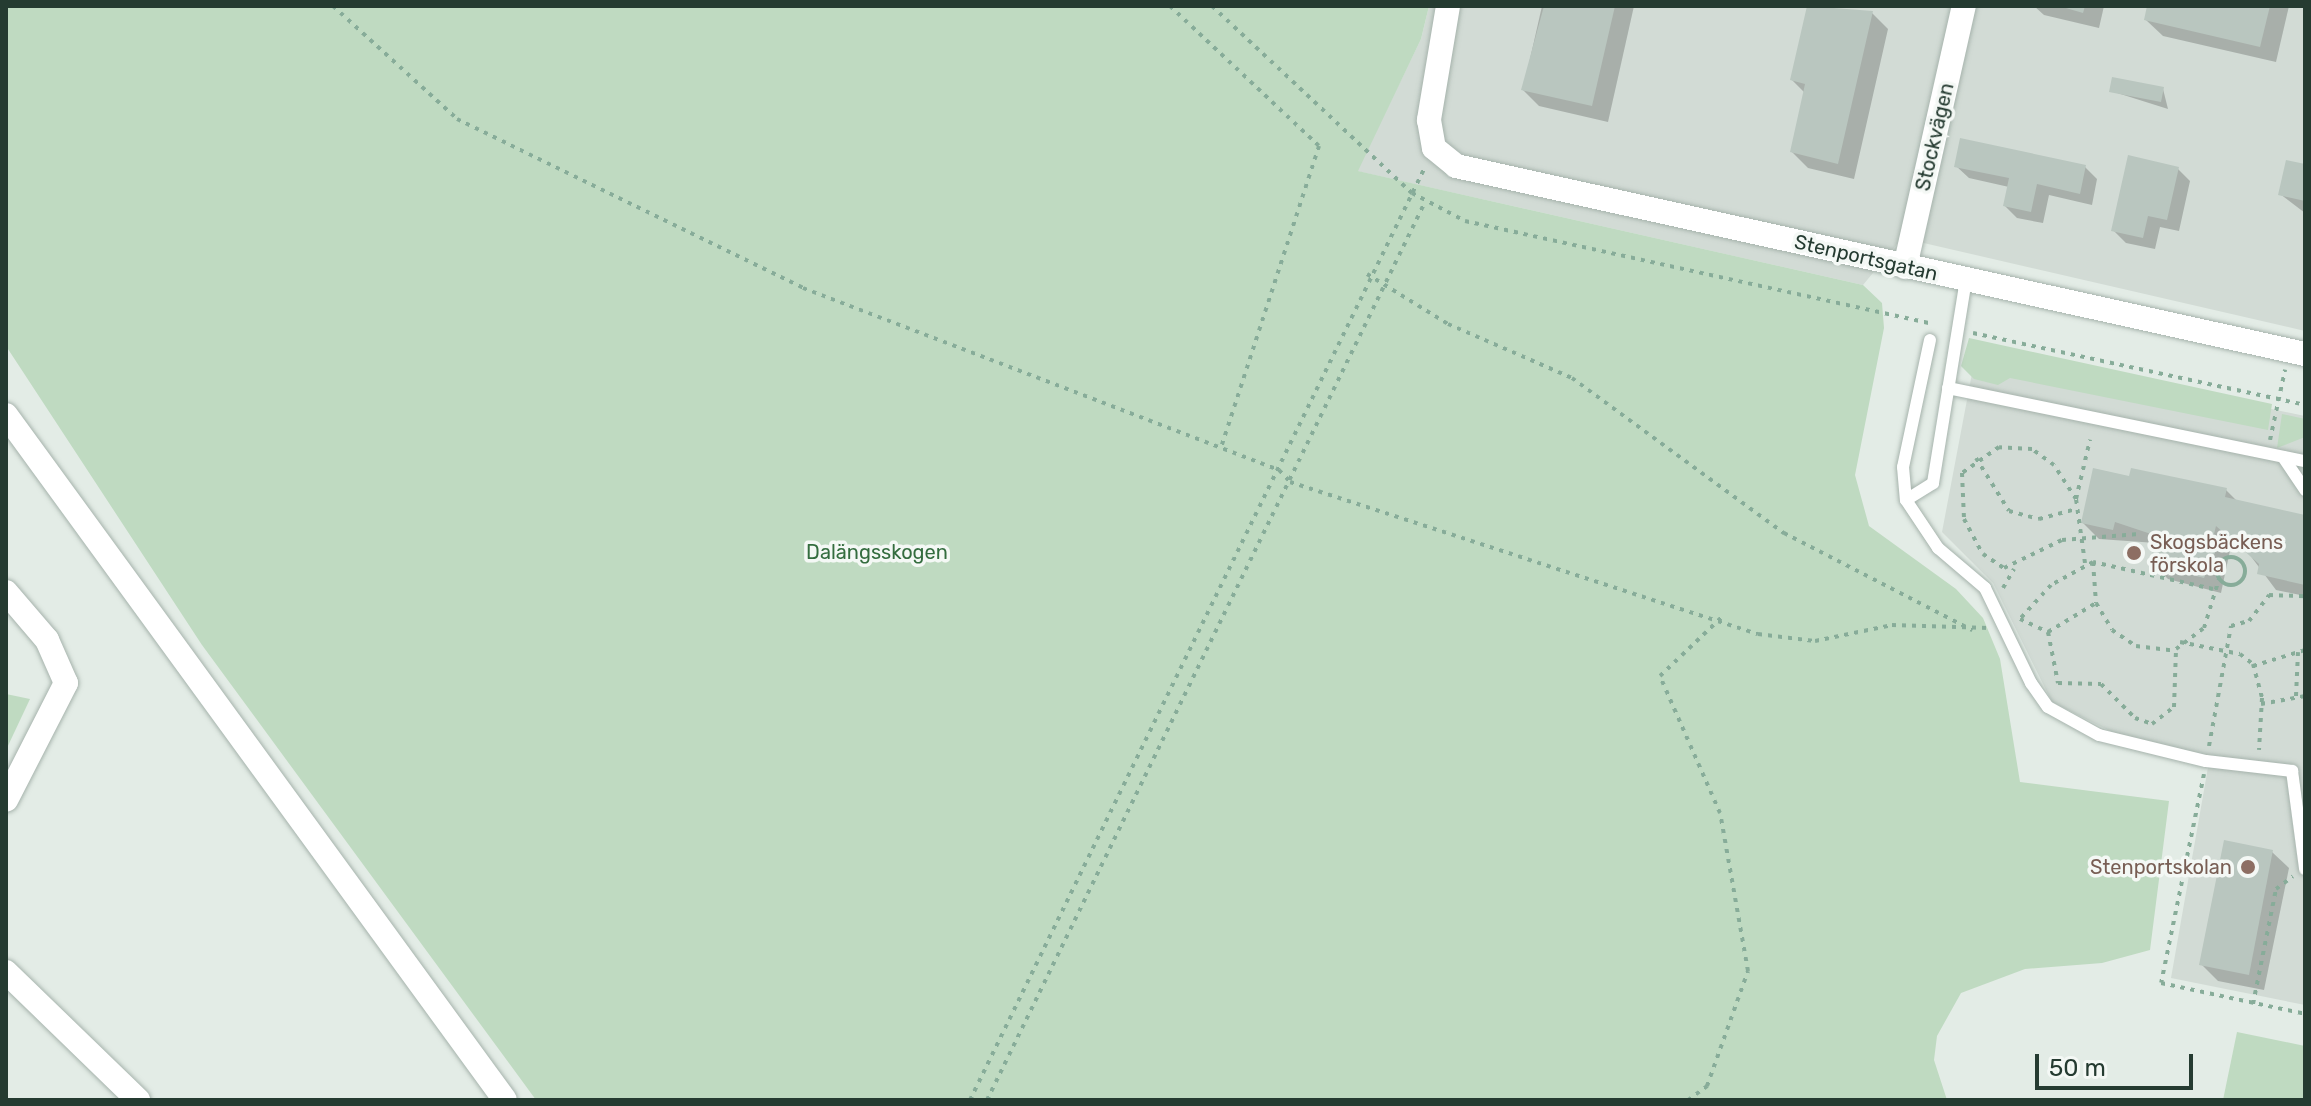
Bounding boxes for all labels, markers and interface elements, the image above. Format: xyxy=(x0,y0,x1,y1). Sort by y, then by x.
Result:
street label: Stockvägen xyxy=(1911,81,1959,193)
street label: Stenportsgatan xyxy=(1792,230,1940,286)
place label: Skogsbäckens förskola xyxy=(2150,530,2283,577)
park label: Dalängsskogen xyxy=(806,540,948,564)
marker: Skogsbäckens förskola xyxy=(2125,544,2143,562)
place label: Stenportskolan xyxy=(2090,855,2232,879)
marker: Stenportskolan xyxy=(2239,858,2257,876)
scale bar xyxy=(2039,1038,2197,1088)
text: 50 m xyxy=(2049,1054,2106,1082)

